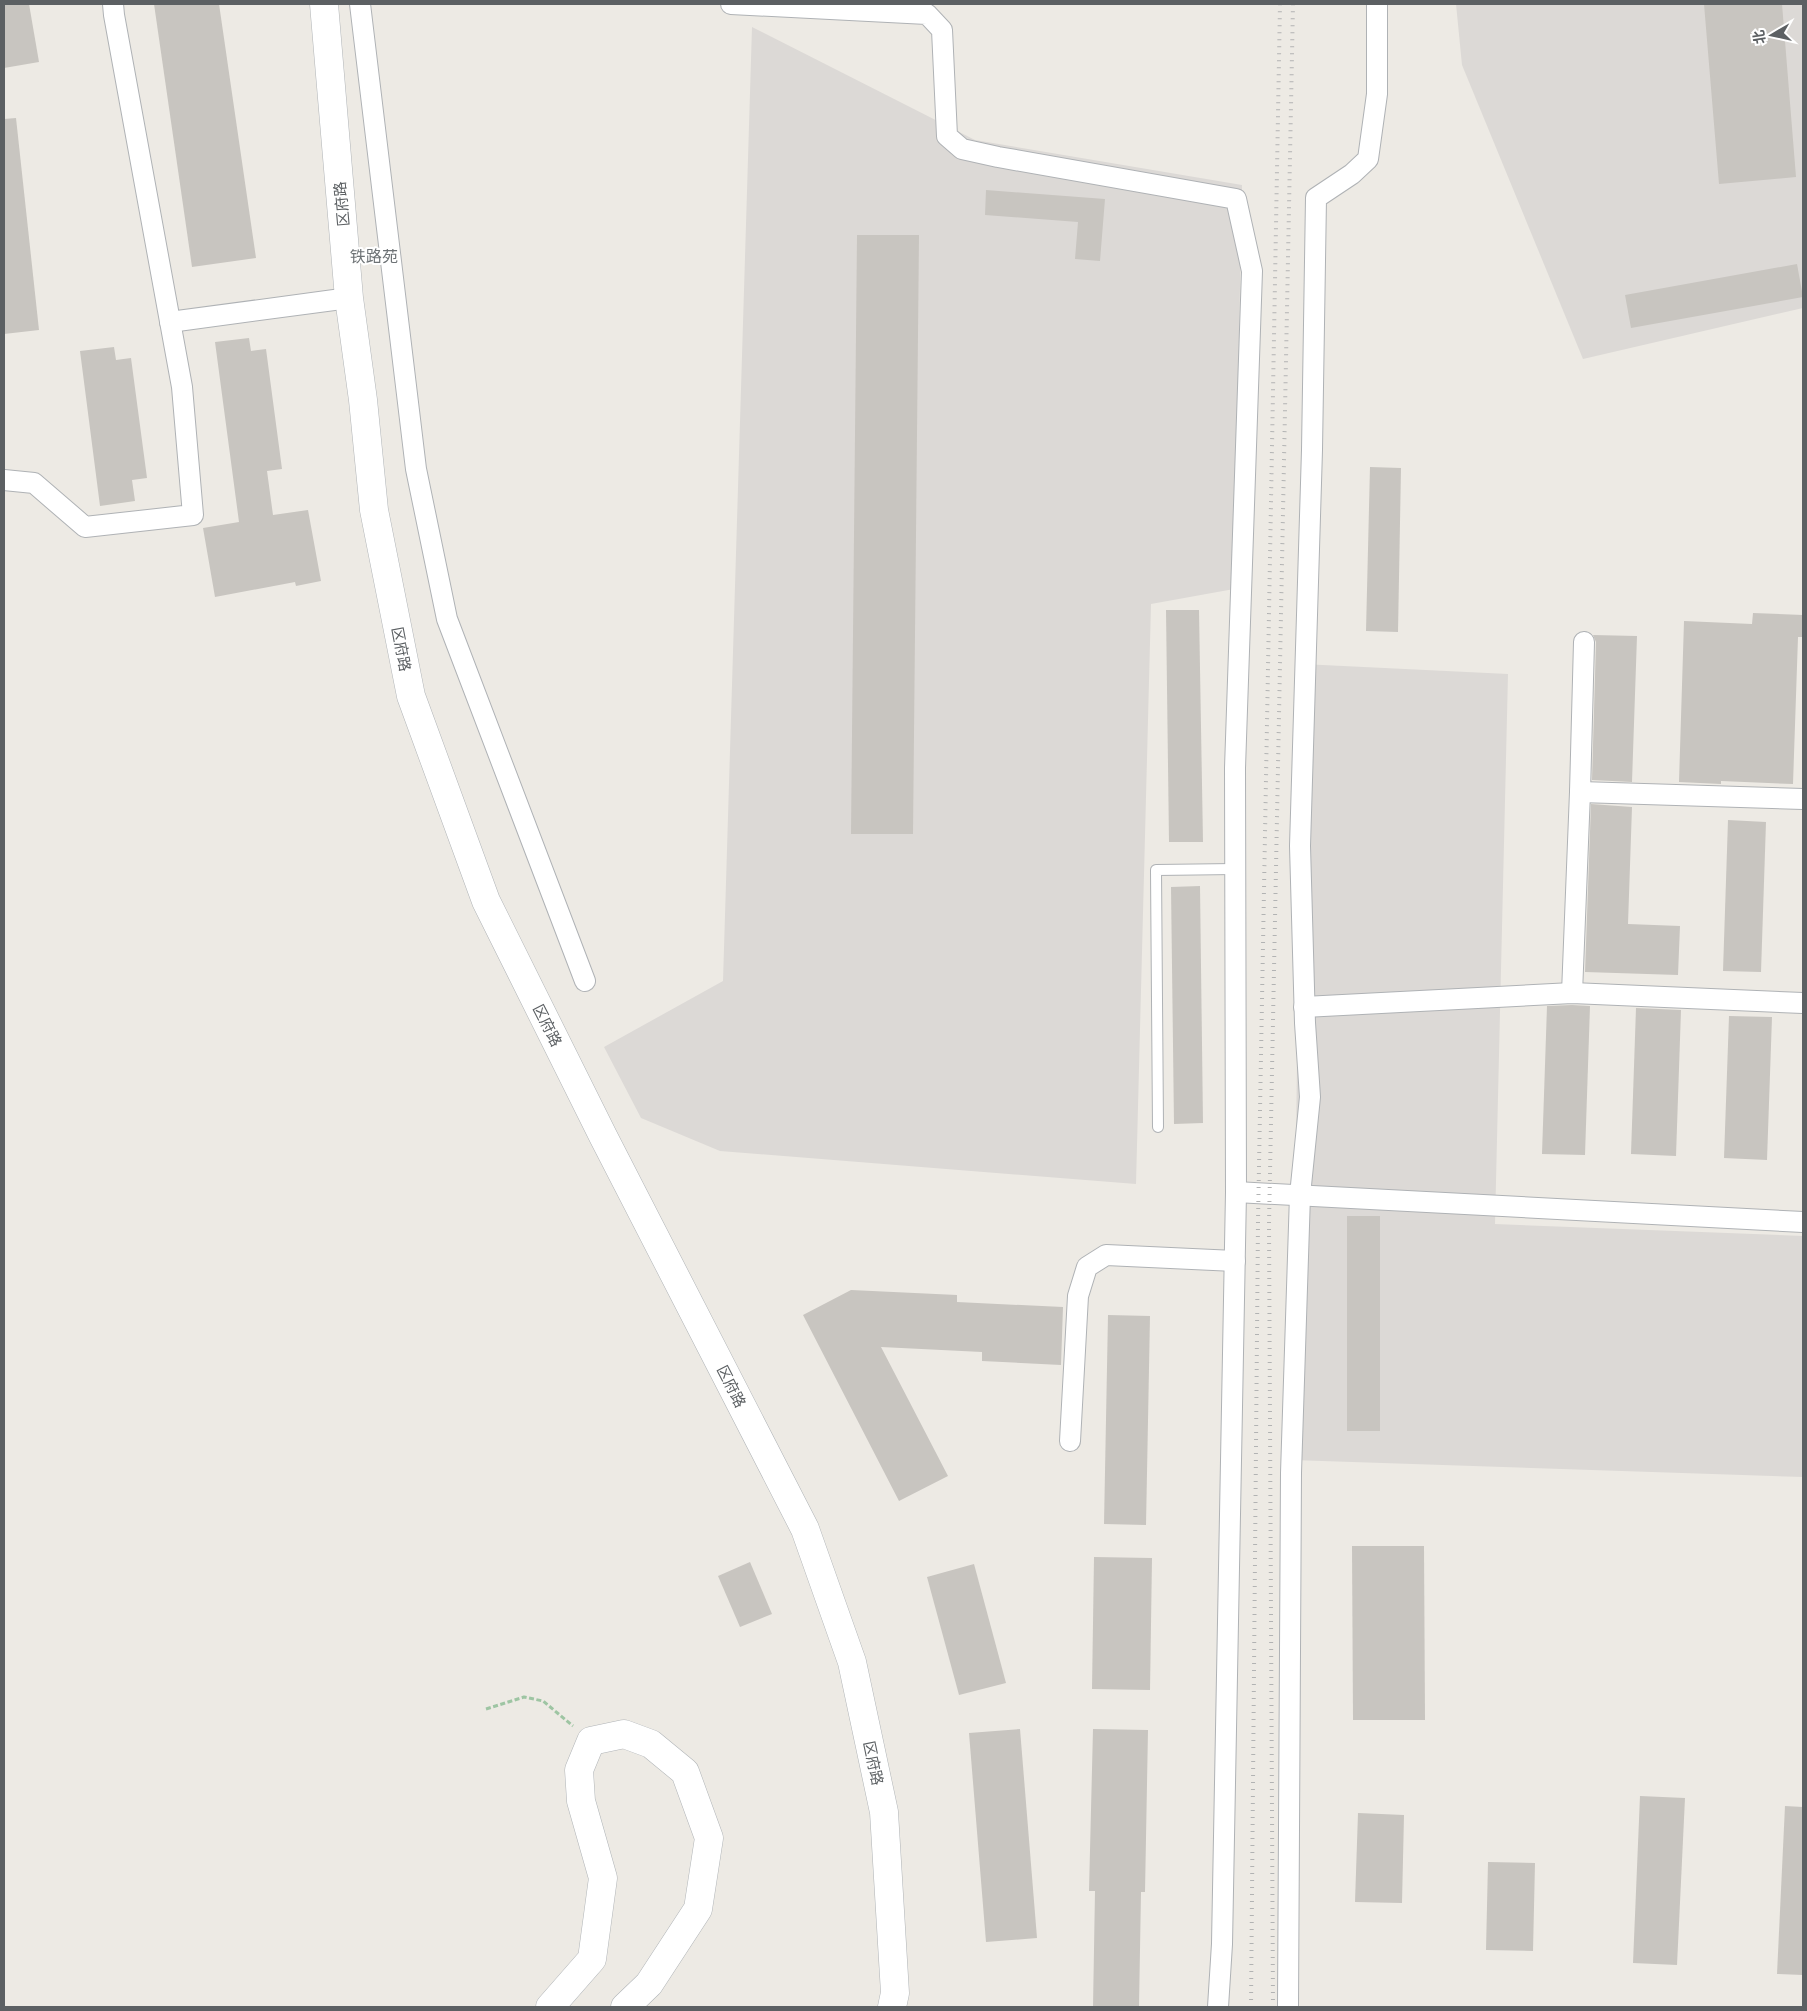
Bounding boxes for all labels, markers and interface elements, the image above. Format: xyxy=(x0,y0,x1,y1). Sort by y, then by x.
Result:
north arrow xyxy=(1747,10,1797,60)
text: 北 xyxy=(1749,29,1768,45)
street label: 区府路 xyxy=(330,181,352,227)
district label: 铁路苑 xyxy=(350,246,398,265)
street label: 区府路 xyxy=(389,625,415,673)
street label: 区府路 xyxy=(530,1001,566,1049)
street label: 区府路 xyxy=(714,1362,750,1410)
street label: 区府路 xyxy=(861,1739,887,1787)

